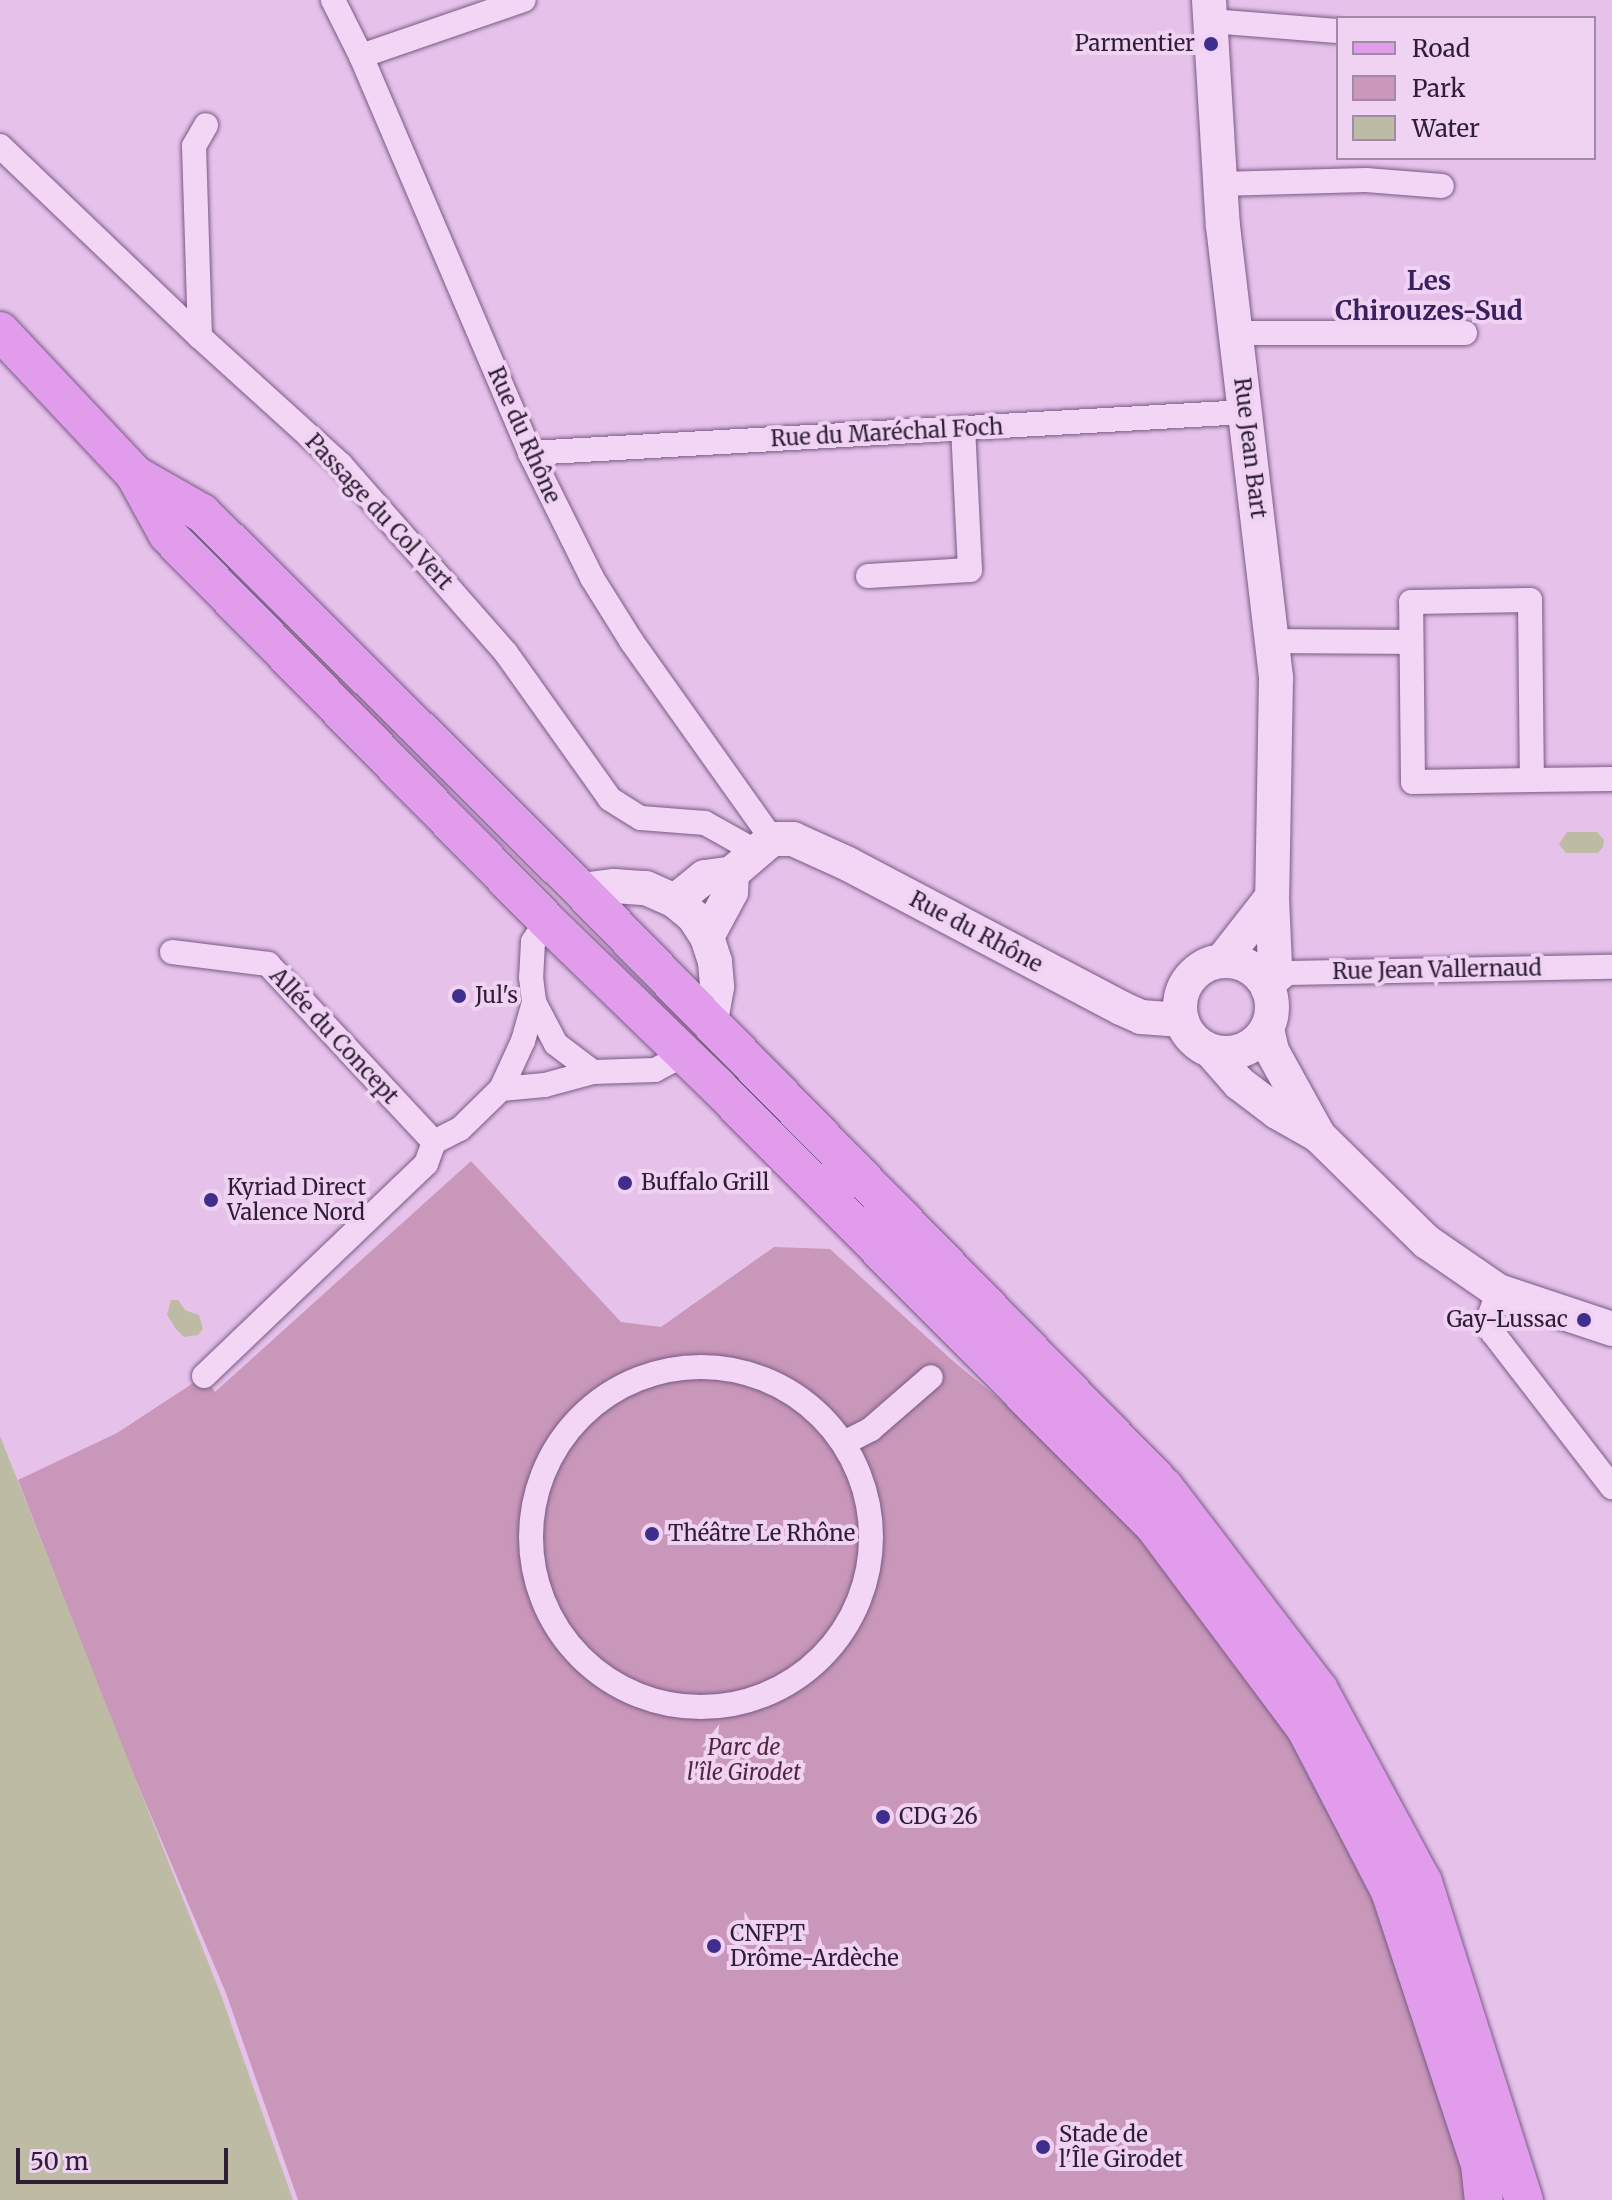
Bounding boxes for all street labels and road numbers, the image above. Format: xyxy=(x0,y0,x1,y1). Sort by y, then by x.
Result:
street label: Rue du Rhône xyxy=(482,363,566,507)
street label: Rue Jean Bart xyxy=(1228,376,1272,520)
street label: Rue du Maréchal Foch xyxy=(770,414,1004,452)
street label: Passage du Col Vert xyxy=(300,429,458,595)
street label: Rue du Rhône xyxy=(905,886,1047,978)
street label: Rue Jean Vallernaud xyxy=(1332,955,1542,985)
street label: Allée du Concept xyxy=(264,963,404,1109)

